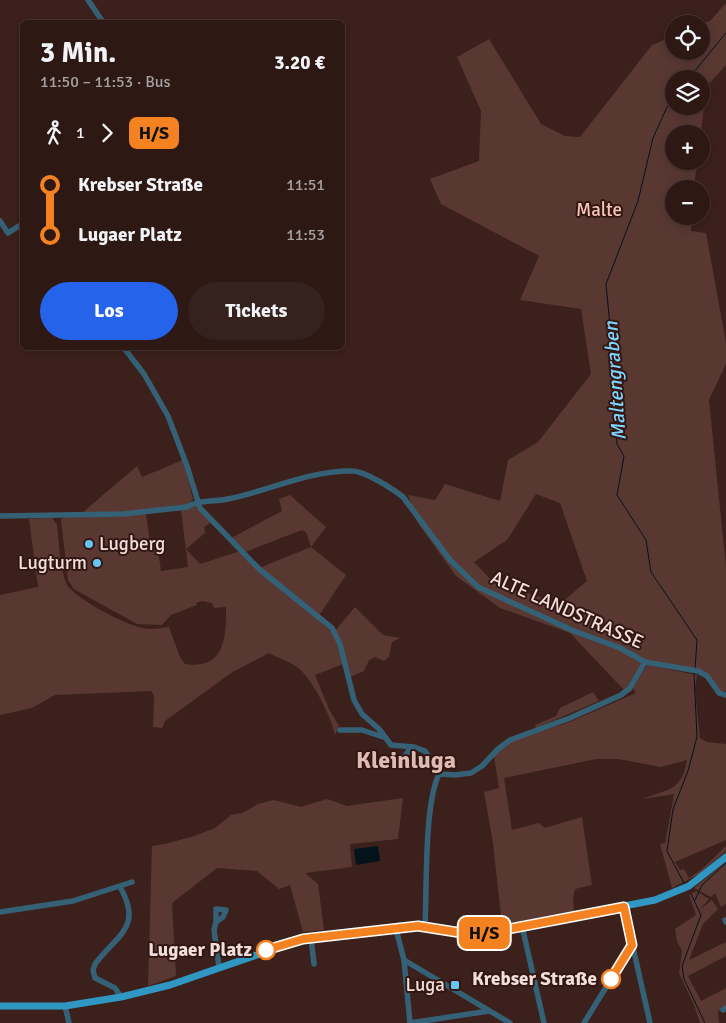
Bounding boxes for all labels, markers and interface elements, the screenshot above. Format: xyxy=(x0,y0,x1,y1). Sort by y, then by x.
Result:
map controls xyxy=(665,15,710,225)
button: locate xyxy=(665,15,710,60)
text: 3 Min. xyxy=(40,36,116,70)
text: 3.20 € xyxy=(274,51,325,75)
button: layers xyxy=(665,70,710,115)
text: 11:50 – 11:53 · Bus xyxy=(40,72,171,92)
icon: walk xyxy=(40,119,68,147)
icon: forward xyxy=(93,119,121,147)
text: H/S xyxy=(139,122,169,144)
text: 1 xyxy=(76,123,85,143)
button: + xyxy=(665,125,710,170)
text: Krebser Straße xyxy=(78,173,203,197)
text: 11:51 xyxy=(286,175,325,195)
button: − xyxy=(665,180,710,225)
park label: Malte xyxy=(576,198,622,222)
text: Lugaer Platz xyxy=(78,223,182,247)
text: 11:53 xyxy=(286,225,325,245)
button: Los xyxy=(40,282,178,340)
button: Tickets xyxy=(188,282,325,340)
water label: Maltengraben xyxy=(598,320,632,441)
place label: Lugberg xyxy=(99,532,165,556)
marker: Lugberg xyxy=(83,538,95,550)
place label: Lugturm xyxy=(18,551,87,575)
marker: Lugturm xyxy=(91,557,103,569)
street label: ALTE LANDSTRASSE xyxy=(487,566,647,654)
district label: Kleinluga xyxy=(356,745,456,775)
line badge: H/S xyxy=(455,917,513,949)
text: H/S xyxy=(469,922,499,944)
place label: Lugaer Platz xyxy=(148,938,252,962)
marker: Lugaer Platz xyxy=(256,940,276,960)
place label: Krebser Straße xyxy=(472,967,597,991)
marker: Krebser Straße xyxy=(601,969,621,989)
place label: Luga xyxy=(405,973,445,997)
marker: Luga xyxy=(449,979,461,991)

